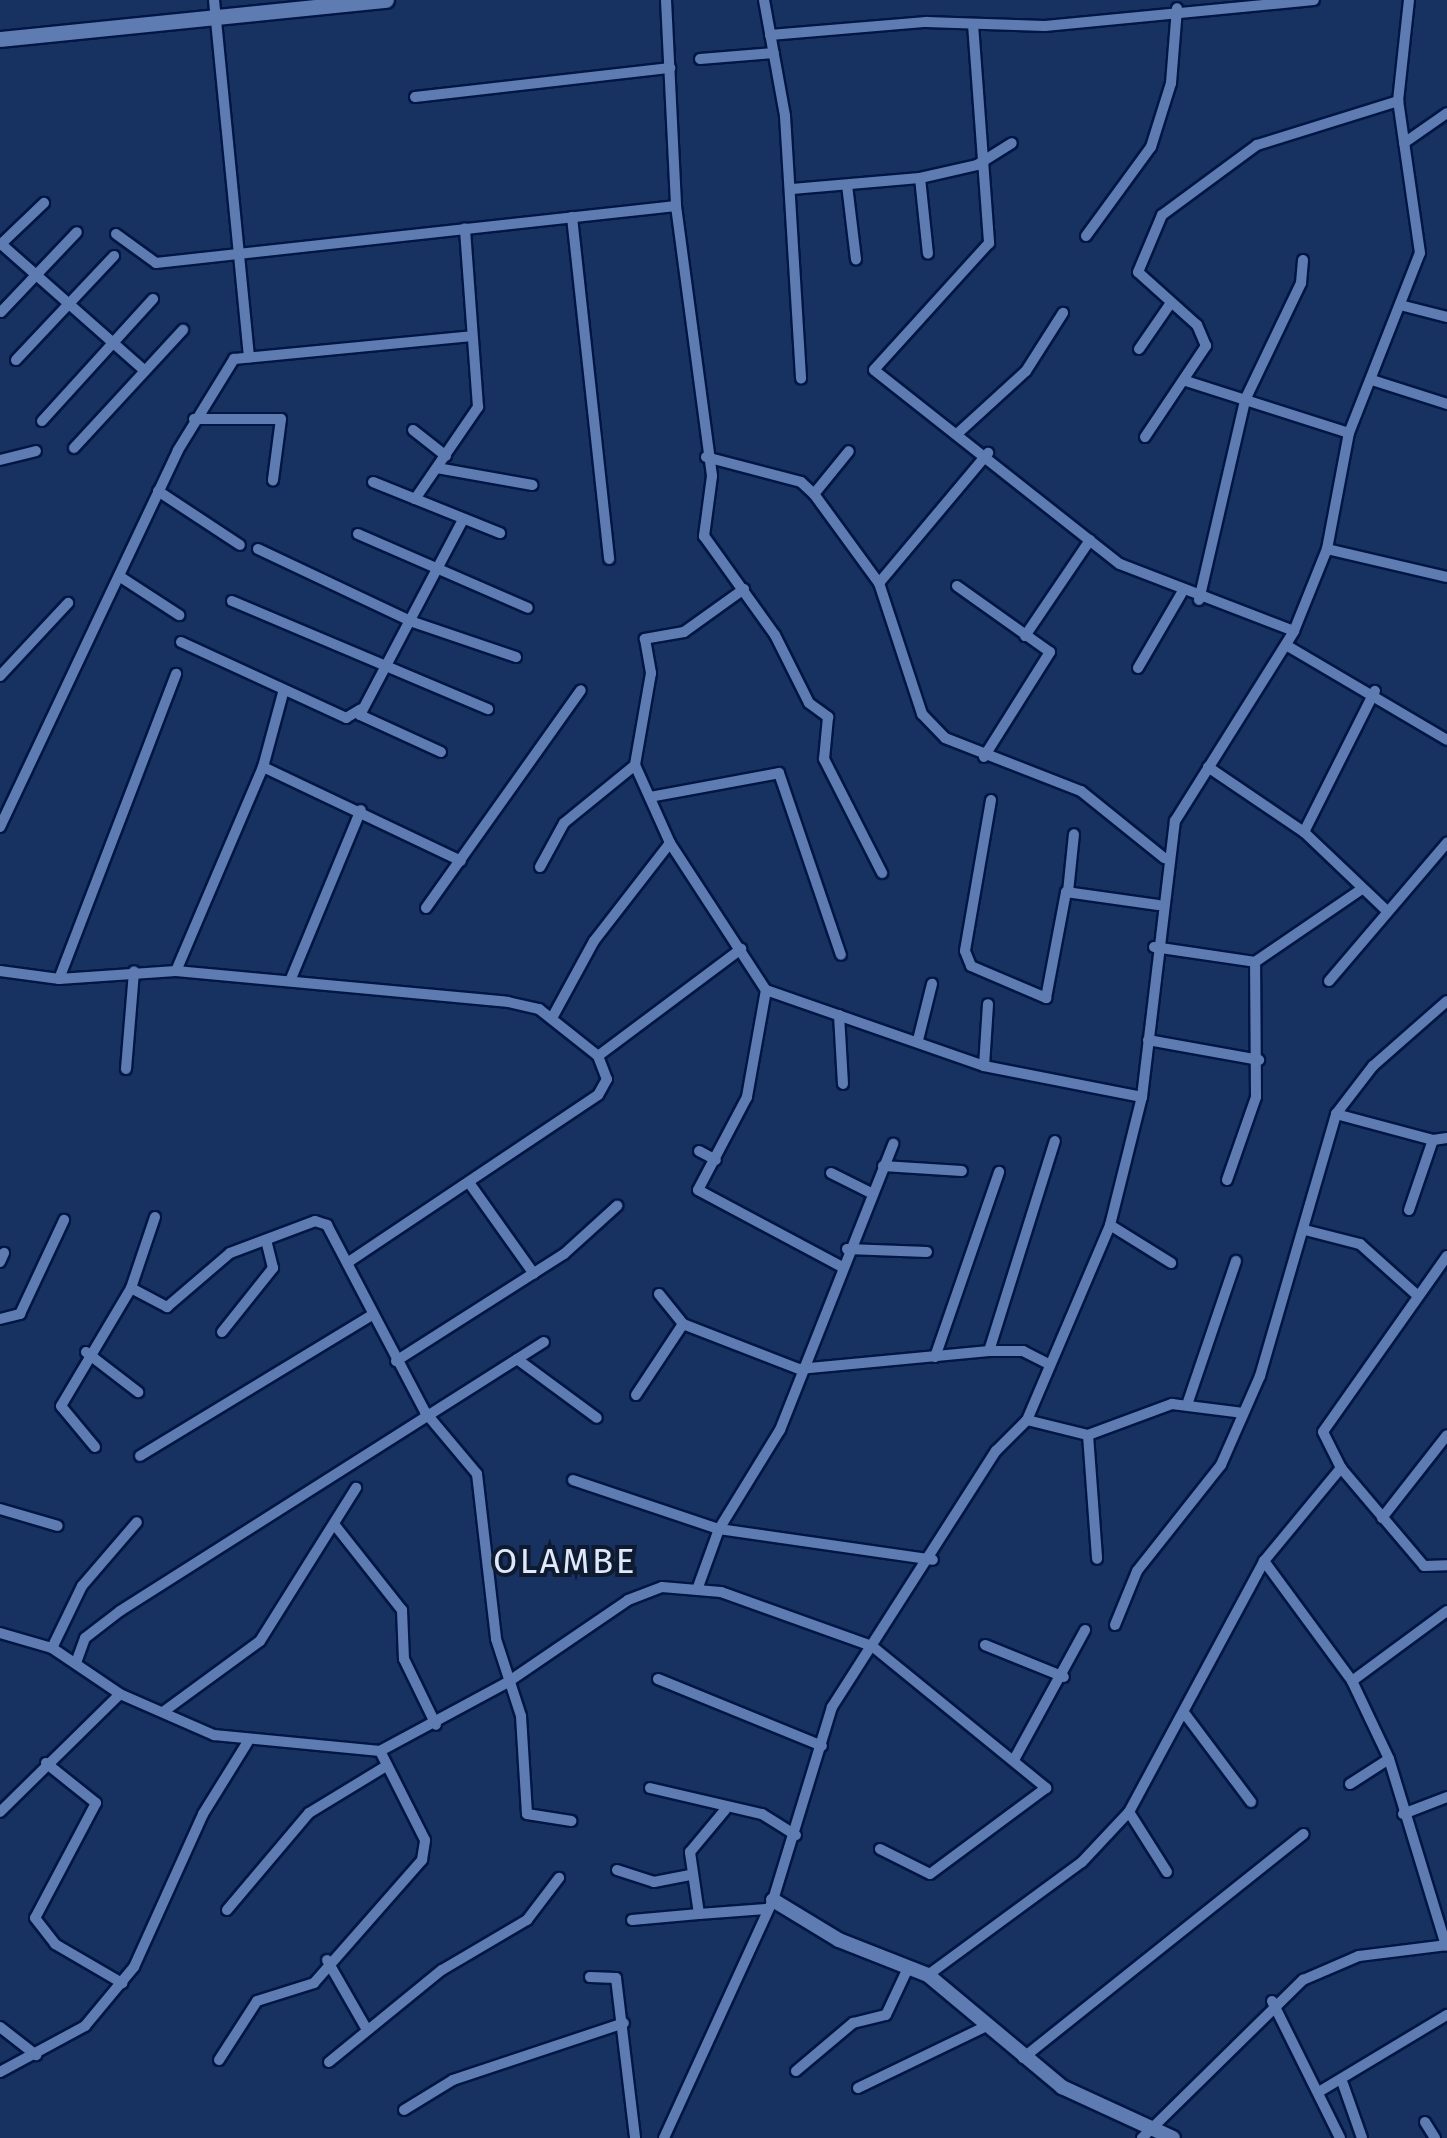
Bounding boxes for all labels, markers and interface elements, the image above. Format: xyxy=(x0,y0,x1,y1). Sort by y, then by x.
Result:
district label: OLAMBE xyxy=(493,1540,637,1582)

